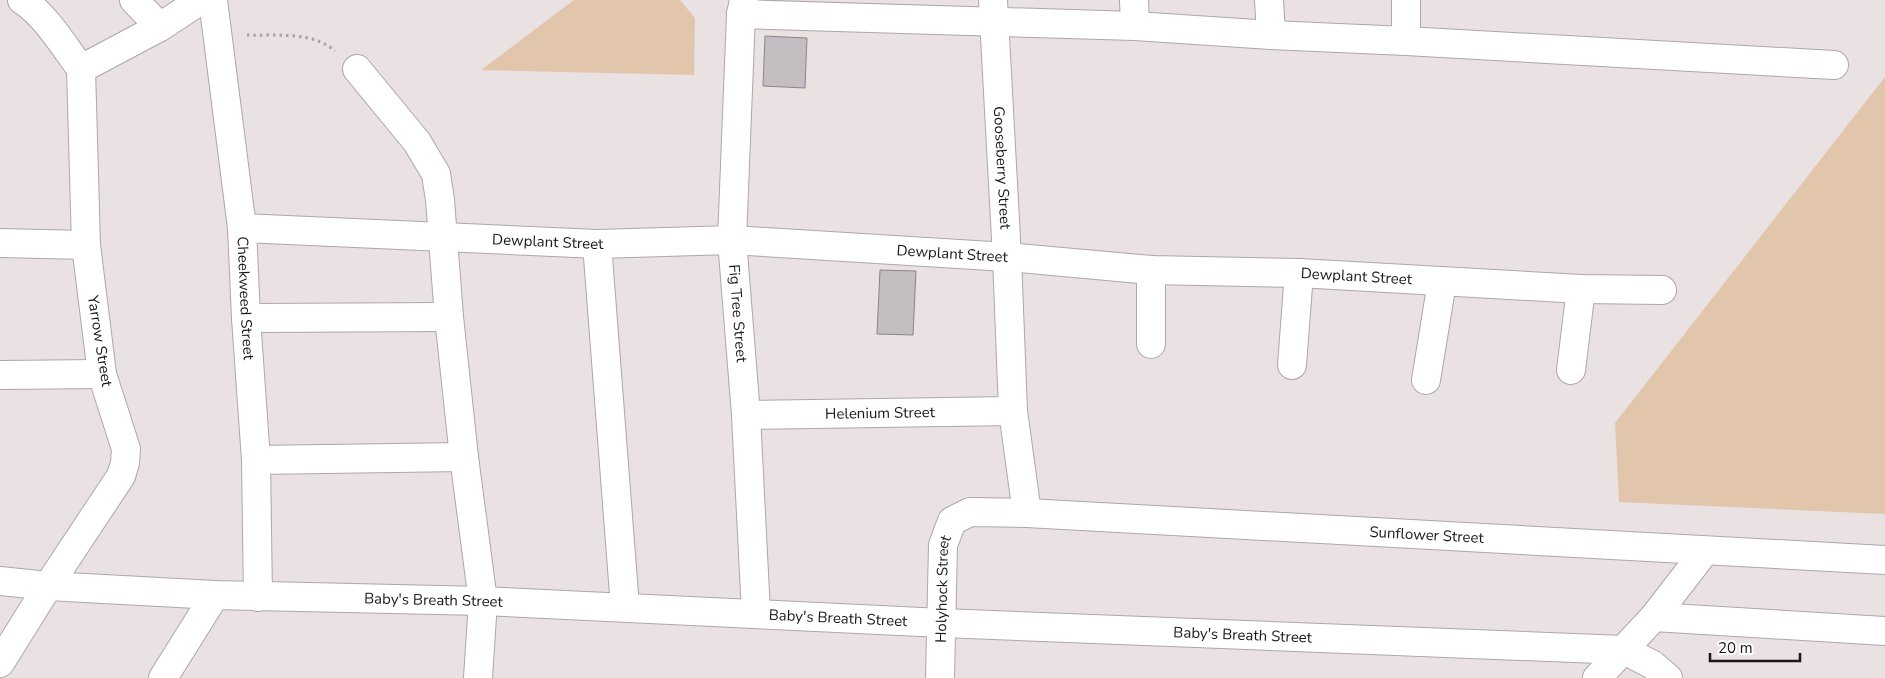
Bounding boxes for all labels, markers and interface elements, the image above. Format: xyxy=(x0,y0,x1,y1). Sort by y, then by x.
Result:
street label: Gooseberry Street xyxy=(989,106,1016,231)
street label: Dewplant Street xyxy=(492,229,604,254)
street label: Cheekweed Street xyxy=(232,236,259,361)
street label: Dewplant Street xyxy=(896,240,1009,267)
street label: Fig Tree Street xyxy=(724,263,752,364)
street label: Dewplant Street xyxy=(1300,263,1413,289)
street label: Yarrow Street xyxy=(83,293,117,389)
street label: Helenium Street xyxy=(825,402,936,424)
street label: Sunflower Street xyxy=(1369,522,1485,548)
street label: Holyhock Street xyxy=(931,531,956,643)
street label: Baby's Breath Street xyxy=(364,588,504,612)
street label: Baby's Breath Street xyxy=(768,605,909,631)
street label: Baby's Breath Street xyxy=(1173,622,1313,648)
scale bar xyxy=(1710,630,1800,662)
text: 20 m xyxy=(1718,638,1753,658)

